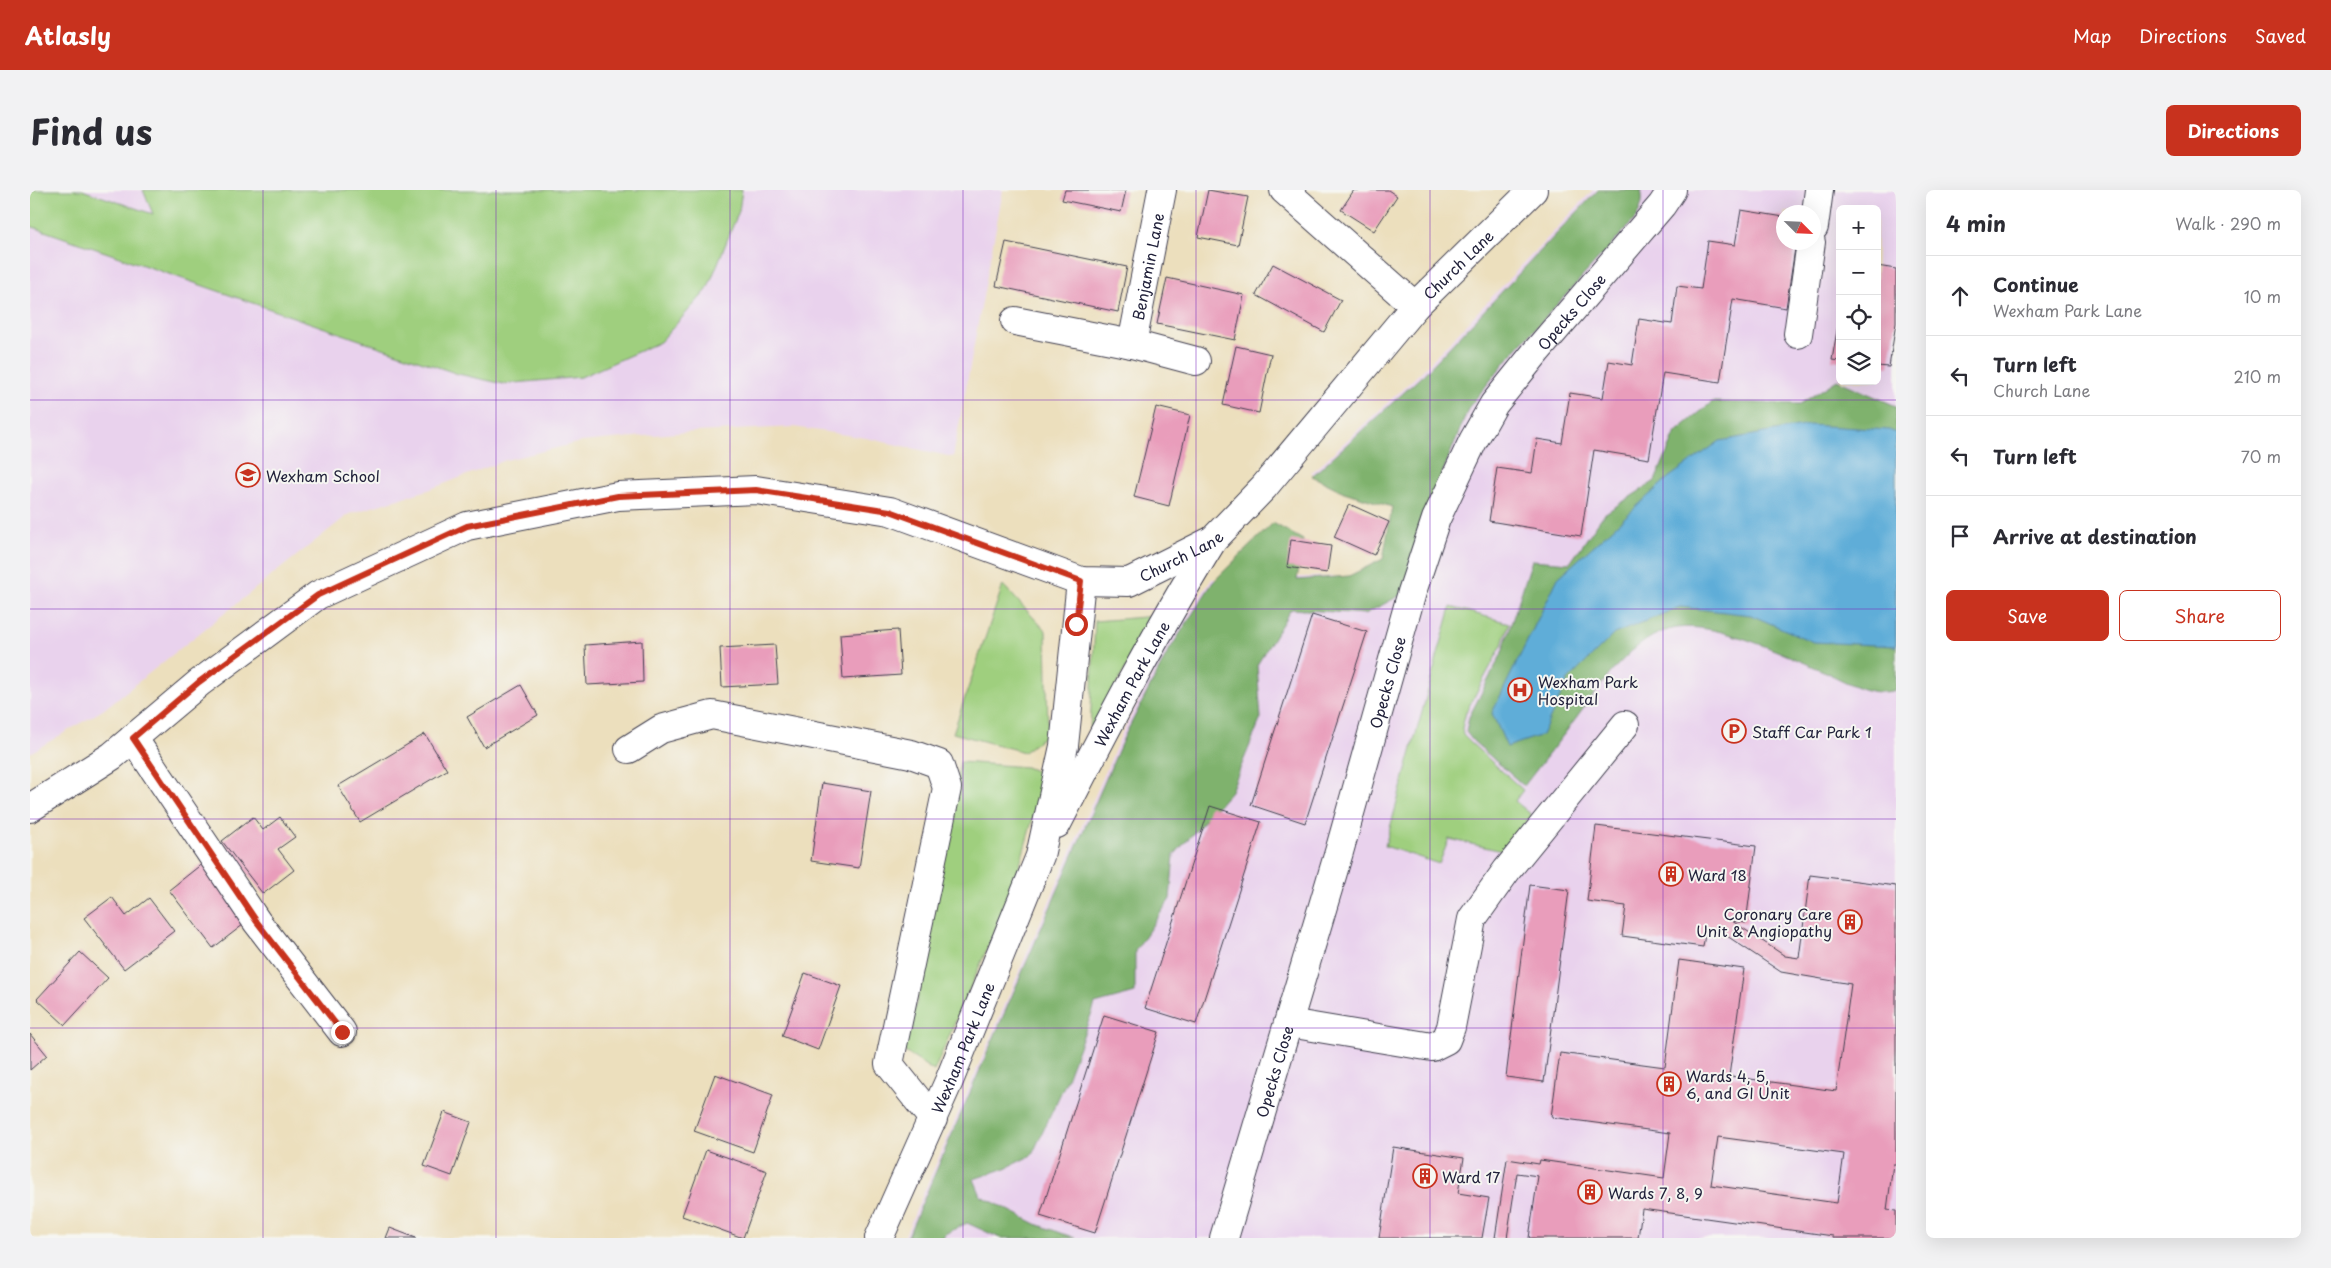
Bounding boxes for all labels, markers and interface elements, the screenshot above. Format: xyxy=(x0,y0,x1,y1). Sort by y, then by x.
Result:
text: Atlasly xyxy=(25,17,111,53)
text: Map xyxy=(2073,22,2111,49)
text: Directions xyxy=(2139,22,2227,49)
text: Saved xyxy=(2255,22,2306,49)
text: Find us xyxy=(30,104,152,157)
button: Directions xyxy=(2166,105,2301,156)
north arrow xyxy=(1776,205,1821,250)
map controls xyxy=(1836,205,1881,385)
button: + xyxy=(1836,205,1881,250)
text: 4 min xyxy=(1946,207,2006,239)
street label: Benjamin Lane xyxy=(1125,211,1169,322)
text: Walk · 290 m xyxy=(2175,211,2281,235)
street label: Church Lane xyxy=(1417,224,1498,304)
button: − xyxy=(1836,250,1881,295)
street label: Opecks Close xyxy=(1531,268,1610,355)
text: Continue xyxy=(1993,270,2079,298)
icon: ahead xyxy=(1946,282,1974,310)
text: 10 m xyxy=(2244,284,2281,308)
button: locate xyxy=(1836,295,1881,340)
text: Wexham Park Lane xyxy=(1993,298,2142,322)
button: layers xyxy=(1836,340,1881,385)
text: Turn left xyxy=(1993,350,2077,378)
icon: left xyxy=(1946,362,1974,390)
text: 210 m xyxy=(2233,364,2281,388)
text: Church Lane xyxy=(1993,378,2090,402)
icon: left xyxy=(1946,442,1974,470)
text: Turn left xyxy=(1993,442,2077,470)
text: 70 m xyxy=(2241,444,2281,468)
school or university icon: Wexham School xyxy=(235,462,261,488)
place label: Wexham School xyxy=(266,464,380,487)
icon: arrive xyxy=(1946,522,1974,550)
text: Arrive at destination xyxy=(1993,522,2197,550)
street label: Church Lane xyxy=(1135,525,1228,587)
button: Save xyxy=(1946,590,2109,641)
button: Share xyxy=(2119,590,2281,641)
route start xyxy=(1065,613,1088,636)
street label: Wexham Park Lane xyxy=(1088,616,1175,750)
street label: Opecks Close xyxy=(1363,634,1411,731)
place label: Wexham Park Hospital xyxy=(1538,670,1638,710)
hospital icon: Wexham Park Hospital xyxy=(1507,677,1533,703)
parking icon: Staff Car Park 1 xyxy=(1721,718,1747,744)
place label: Staff Car Park 1 xyxy=(1752,720,1872,743)
building icon: Ward 18 xyxy=(1658,861,1684,887)
place label: Ward 18 xyxy=(1688,863,1747,886)
place label: Coronary Care Unit & Angiopathy xyxy=(1696,902,1832,942)
building icon: Coronary Care Unit & Angiopathy xyxy=(1837,909,1863,935)
street label: Wexham Park Lane xyxy=(925,978,999,1117)
route end xyxy=(331,1021,354,1044)
street label: Opecks Close xyxy=(1249,1023,1298,1120)
place label: Wards 4, 5, 6, and GI Unit xyxy=(1686,1064,1790,1104)
building icon: Wards 4, 5, 6, and GI Unit xyxy=(1656,1071,1682,1097)
building icon: Ward 17 xyxy=(1412,1163,1438,1189)
place label: Ward 17 xyxy=(1442,1165,1500,1188)
building icon: Wards 7, 8, 9 xyxy=(1577,1179,1603,1205)
place label: Wards 7, 8, 9 xyxy=(1608,1181,1703,1204)

